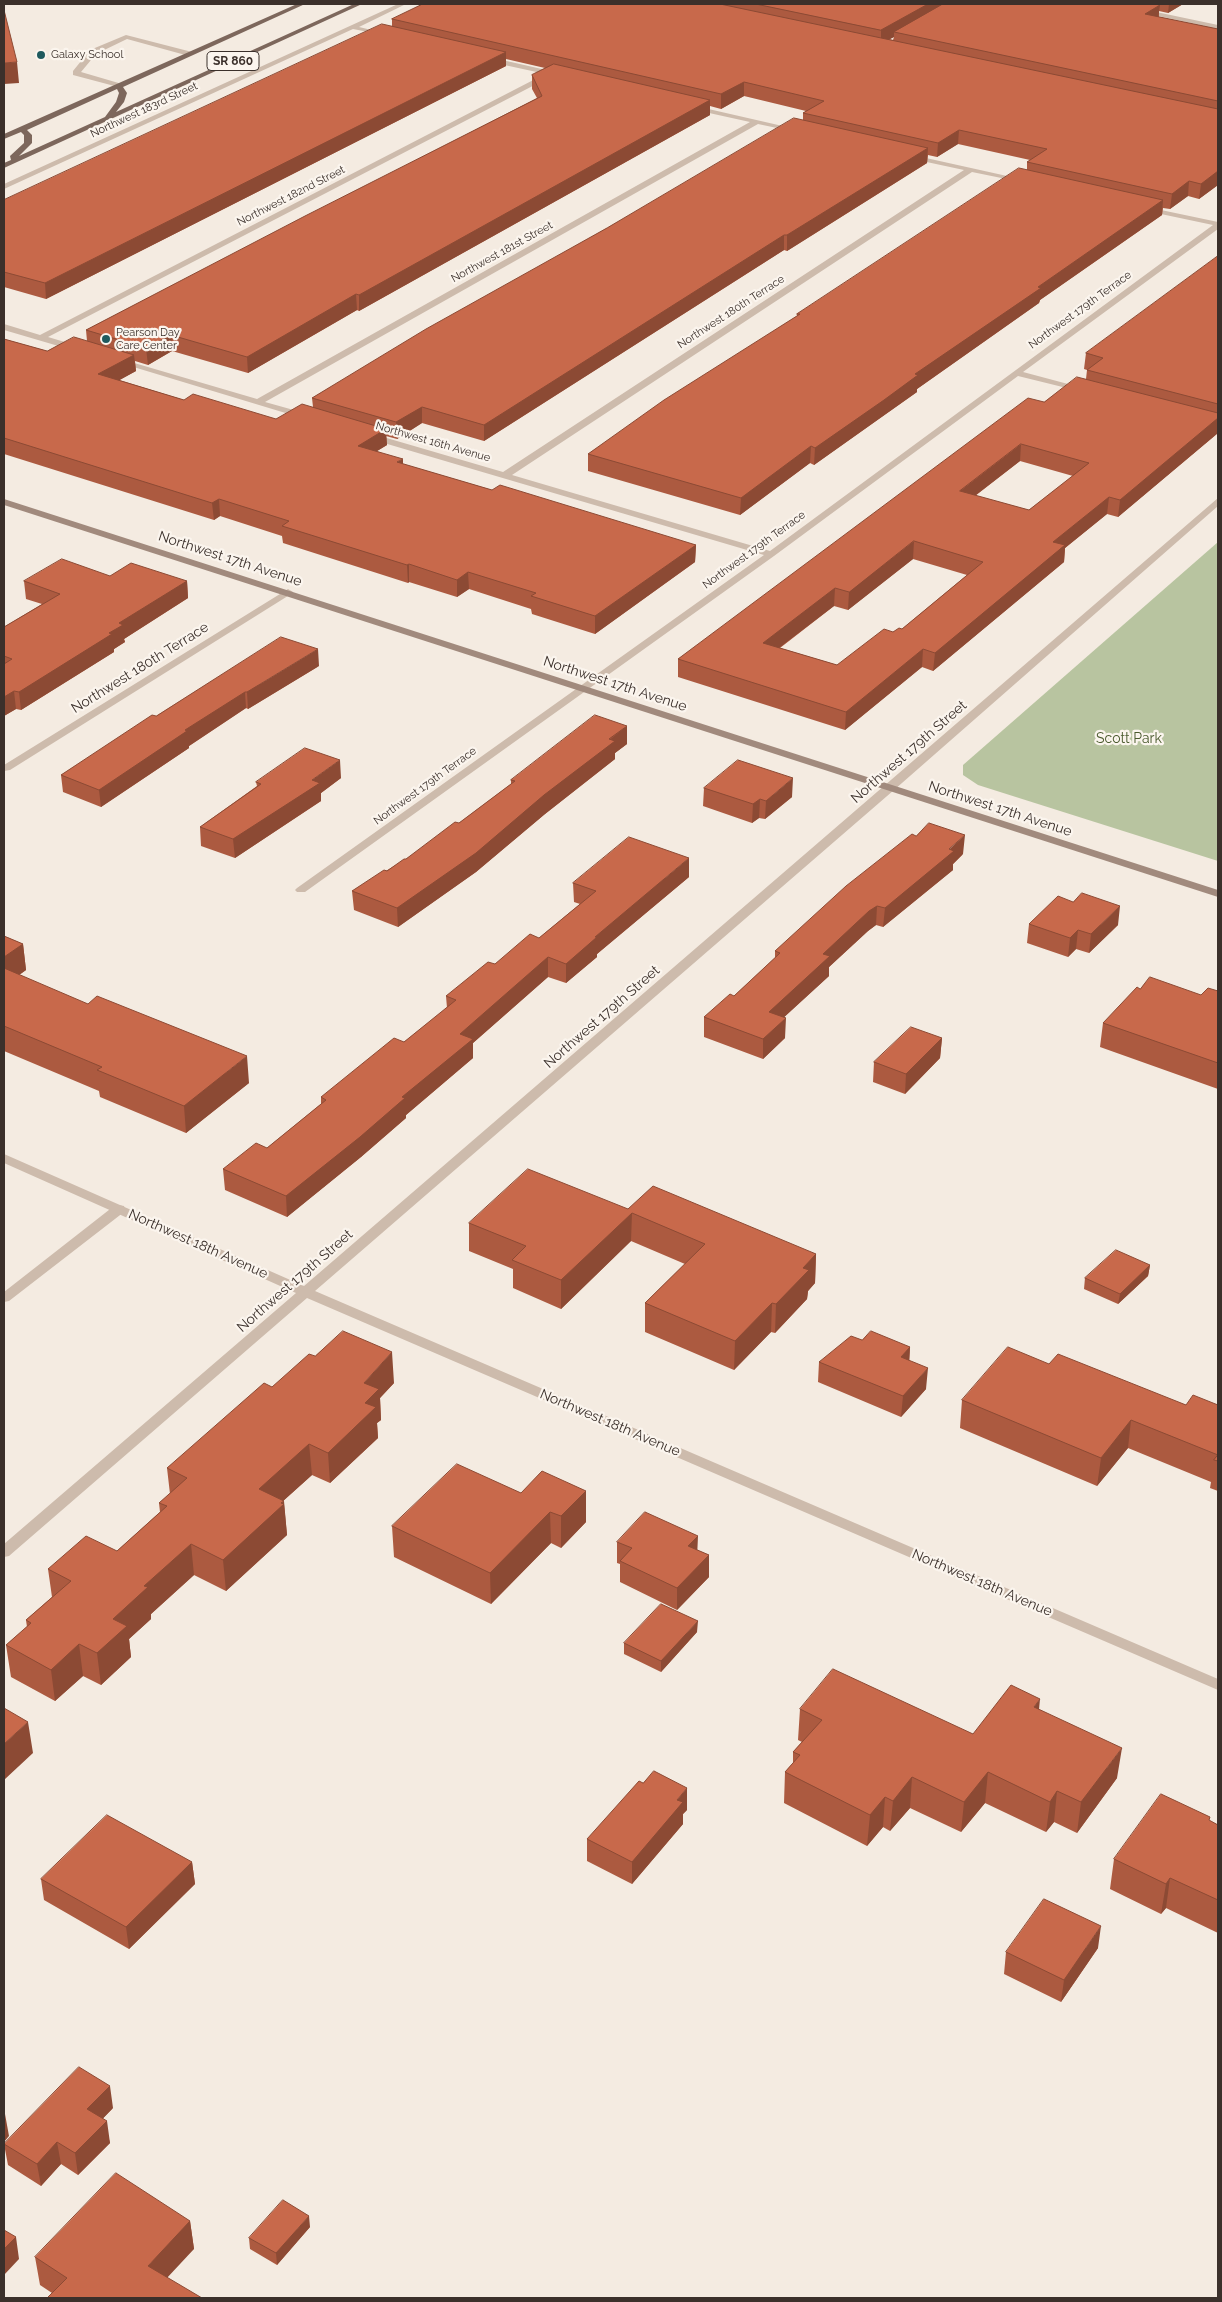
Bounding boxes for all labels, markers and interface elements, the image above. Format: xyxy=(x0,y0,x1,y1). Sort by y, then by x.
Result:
place label: Galaxy School xyxy=(51,48,123,62)
marker: Galaxy School xyxy=(35,49,47,61)
road number: SR 860 xyxy=(207,51,259,70)
street label: Northwest 183rd Street xyxy=(88,79,200,141)
street label: Northwest 182nd Street xyxy=(235,163,347,229)
street label: Northwest 181st Street xyxy=(449,219,555,285)
street label: Northwest 179th Terrace xyxy=(1026,268,1134,352)
street label: Northwest 180th Terrace xyxy=(675,273,787,351)
place label: Pearson Day Care Center xyxy=(116,326,180,352)
marker: Pearson Day Care Center xyxy=(100,333,112,345)
street label: Northwest 16th Avenue xyxy=(374,419,492,465)
street label: Northwest 179th Terrace xyxy=(700,508,808,592)
street label: Northwest 17th Avenue xyxy=(156,528,304,590)
street label: Northwest 180th Terrace xyxy=(68,619,212,717)
street label: Northwest 17th Avenue xyxy=(541,653,689,715)
street label: Northwest 179th Street xyxy=(848,697,970,807)
park label: Scott Park xyxy=(1096,731,1162,747)
street label: Northwest 179th Terrace xyxy=(371,744,479,828)
street label: Northwest 17th Avenue xyxy=(926,778,1074,840)
street label: Northwest 179th Street xyxy=(541,962,663,1072)
street label: Northwest 18th Avenue xyxy=(126,1206,270,1282)
street label: Northwest 179th Street xyxy=(234,1226,356,1336)
street label: Northwest 18th Avenue xyxy=(537,1386,683,1460)
street label: Northwest 18th Avenue xyxy=(909,1546,1055,1620)

